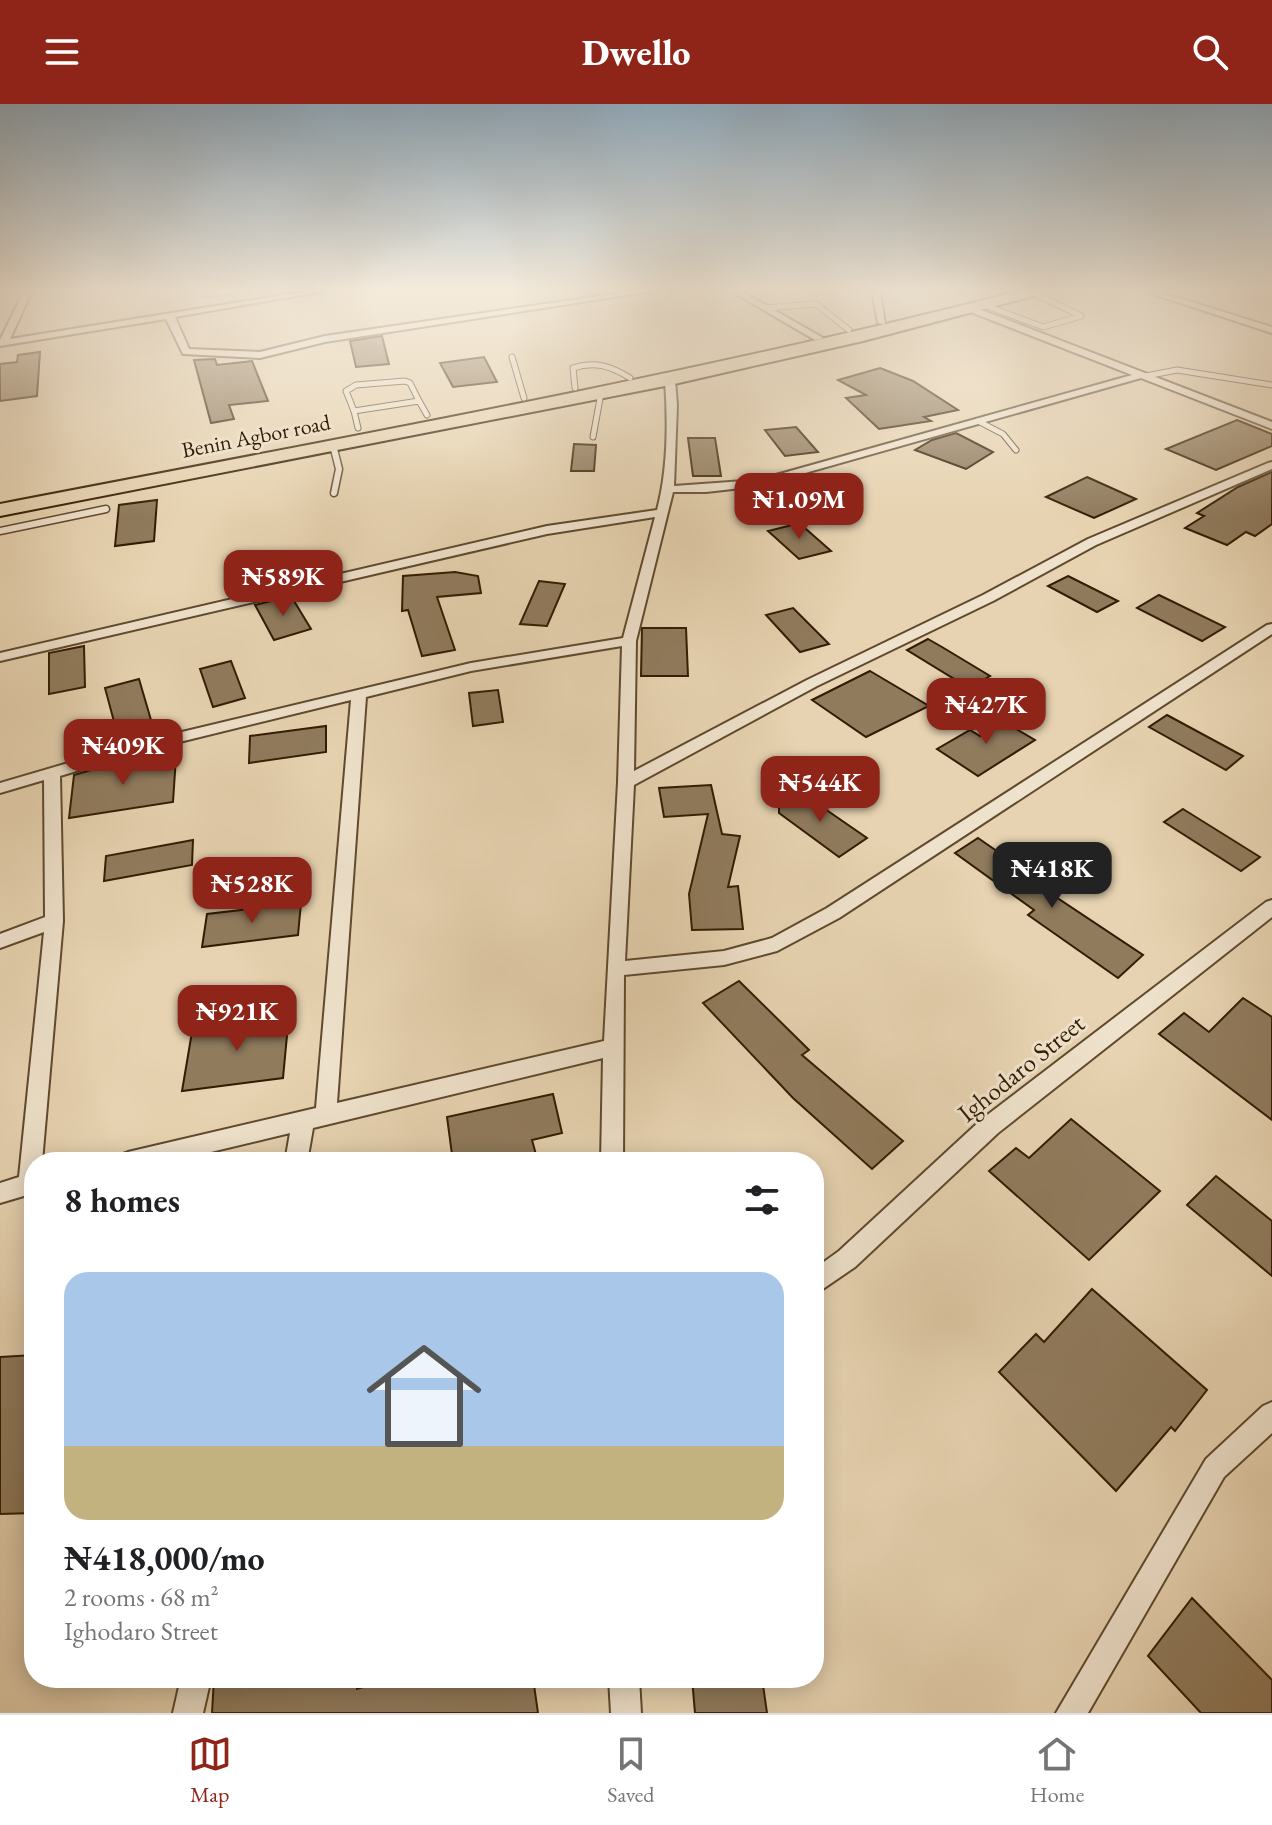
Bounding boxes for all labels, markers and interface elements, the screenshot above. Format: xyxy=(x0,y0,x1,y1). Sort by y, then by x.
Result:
text: Dwello xyxy=(582,29,690,76)
icon: menu xyxy=(40,30,84,74)
icon: search xyxy=(1188,30,1232,74)
street label: Benin Agbor road xyxy=(179,407,334,465)
pin: ₦1.09M xyxy=(734,473,864,541)
text: ₦1.09M xyxy=(752,482,846,516)
pin: ₦589K xyxy=(227,550,339,618)
text: ₦589K xyxy=(242,559,324,593)
pin: ₦427K xyxy=(930,678,1042,746)
text: ₦427K xyxy=(945,687,1027,721)
pin: ₦409K xyxy=(67,719,179,787)
text: ₦409K xyxy=(82,728,164,762)
pin: ₦544K xyxy=(764,756,876,824)
text: ₦544K xyxy=(779,765,861,799)
pin: ₦418K xyxy=(996,842,1108,910)
text: ₦418K xyxy=(1011,851,1093,885)
pin: ₦528K xyxy=(196,857,308,925)
text: ₦528K xyxy=(211,866,293,900)
pin: ₦921K xyxy=(181,985,293,1053)
text: ₦921K xyxy=(196,994,278,1028)
street label: Ighodaro Street xyxy=(951,1006,1091,1130)
text: 8 homes xyxy=(64,1178,180,1222)
icon: filters xyxy=(740,1178,784,1222)
icon: home xyxy=(352,1324,496,1468)
text: ₦418,000/mo xyxy=(64,1536,265,1580)
text: 2 rooms · 68 m² xyxy=(64,1580,219,1614)
text: Ighodaro Street xyxy=(64,1614,218,1648)
tab: Map xyxy=(188,1732,232,1809)
tab: Saved xyxy=(607,1732,654,1809)
tab: Home xyxy=(1030,1732,1084,1809)

